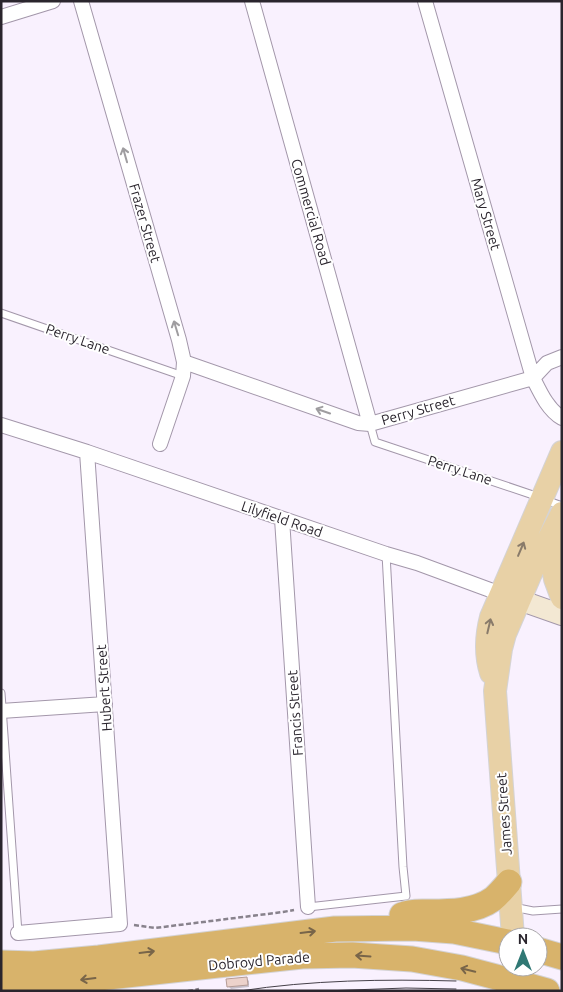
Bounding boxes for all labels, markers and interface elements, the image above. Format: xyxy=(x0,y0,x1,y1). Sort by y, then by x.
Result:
one-way arrow xyxy=(120,148,130,164)
street label: Commercial Road xyxy=(288,157,334,267)
street label: Mary Street xyxy=(468,176,504,252)
street label: Frazer Street xyxy=(126,182,164,265)
one-way arrow xyxy=(170,320,180,336)
street label: Perry Lane xyxy=(44,321,112,357)
street label: Perry Street xyxy=(379,392,457,428)
one-way arrow xyxy=(316,405,332,415)
street label: Perry Lane xyxy=(426,452,494,488)
street label: Lilyfield Road xyxy=(239,498,325,540)
one-way arrow xyxy=(516,542,526,557)
one-way arrow xyxy=(485,618,494,634)
street label: Hubert Street xyxy=(93,644,115,732)
street label: Francis Street xyxy=(284,669,306,756)
street label: James Street xyxy=(493,772,515,856)
one-way arrow xyxy=(300,927,316,937)
north arrow xyxy=(498,927,548,977)
text: N xyxy=(518,931,528,947)
one-way arrow xyxy=(139,947,155,957)
street label: Dobroyd Parade xyxy=(208,949,310,973)
one-way arrow xyxy=(356,951,372,960)
one-way arrow xyxy=(461,965,477,974)
one-way arrow xyxy=(80,974,96,984)

